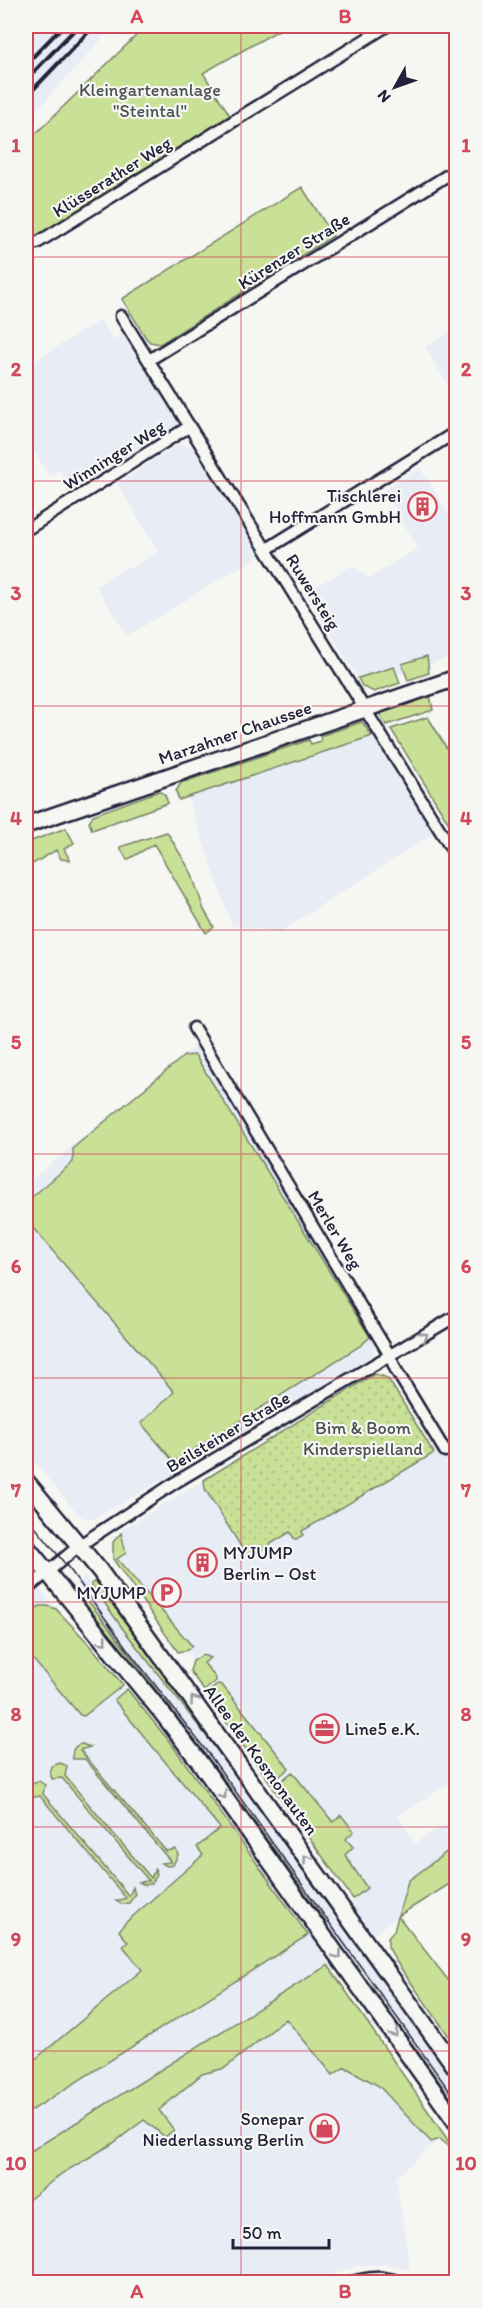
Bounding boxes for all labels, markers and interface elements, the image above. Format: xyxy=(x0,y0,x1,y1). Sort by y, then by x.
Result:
text: A xyxy=(130,4,144,28)
text: B xyxy=(339,4,352,28)
north arrow xyxy=(365,57,425,117)
park label: Kleingartenanlage "Steintal" xyxy=(79,79,221,122)
text: N xyxy=(373,86,395,107)
street label: Klüsserather Weg xyxy=(49,131,176,222)
text: 1 xyxy=(11,133,21,157)
text: 1 xyxy=(461,133,471,157)
street label: Kürenzer Straße xyxy=(234,208,354,294)
text: 2 xyxy=(11,357,22,381)
text: 2 xyxy=(461,357,472,381)
street label: Winninger Weg xyxy=(59,415,170,495)
place label: Tischlerei Hoffmann GmbH xyxy=(269,485,401,528)
building icon: Tischlerei Hoffmann GmbH xyxy=(406,490,438,522)
street label: Ruwersteig xyxy=(281,550,345,635)
text: 3 xyxy=(11,581,22,605)
text: 3 xyxy=(461,581,472,605)
street label: Marzahner Chaussee xyxy=(155,696,315,770)
text: 4 xyxy=(10,806,22,830)
text: 4 xyxy=(460,806,472,830)
text: 5 xyxy=(11,1030,22,1054)
text: 5 xyxy=(461,1030,472,1054)
street label: Merler Weg xyxy=(303,1187,367,1274)
text: 6 xyxy=(11,1254,22,1278)
text: 6 xyxy=(461,1254,472,1278)
one-way arrow xyxy=(418,1332,428,1344)
street label: Beilsteiner Straße xyxy=(162,1386,294,1478)
park label: Bim & Boom Kinderspielland xyxy=(303,1417,423,1460)
text: 7 xyxy=(10,1478,21,1502)
text: 7 xyxy=(460,1478,471,1502)
place label: MYJUMP Berlin – Ost xyxy=(223,1542,316,1585)
building icon: MYJUMP Berlin – Ost xyxy=(186,1547,218,1579)
parking icon: MYJUMP xyxy=(151,1577,183,1609)
place label: MYJUMP xyxy=(76,1582,146,1604)
one-way arrow xyxy=(96,1634,107,1645)
street label: Allee der Kosmonauten xyxy=(199,1681,323,1839)
one-way arrow xyxy=(190,1696,201,1707)
text: 8 xyxy=(11,1702,22,1726)
text: 8 xyxy=(461,1702,472,1726)
office icon: Line5 e.K. xyxy=(308,1713,340,1745)
place label: Line5 e.K. xyxy=(345,1718,420,1740)
one-way arrow xyxy=(216,1788,227,1799)
one-way arrow xyxy=(303,1854,314,1865)
text: 9 xyxy=(11,1927,21,1951)
text: 9 xyxy=(461,1927,471,1951)
one-way arrow xyxy=(331,1948,342,1959)
one-way arrow xyxy=(387,2027,398,2038)
place label: Sonepar Niederlassung Berlin xyxy=(143,2108,305,2151)
shop icon: Sonepar Niederlassung Berlin xyxy=(309,2113,341,2145)
text: 10 xyxy=(5,2151,27,2175)
text: 10 xyxy=(455,2151,477,2175)
scale bar xyxy=(233,2212,329,2250)
text: 50 m xyxy=(242,2222,282,2244)
text: A xyxy=(130,2279,144,2303)
text: B xyxy=(339,2279,352,2303)

